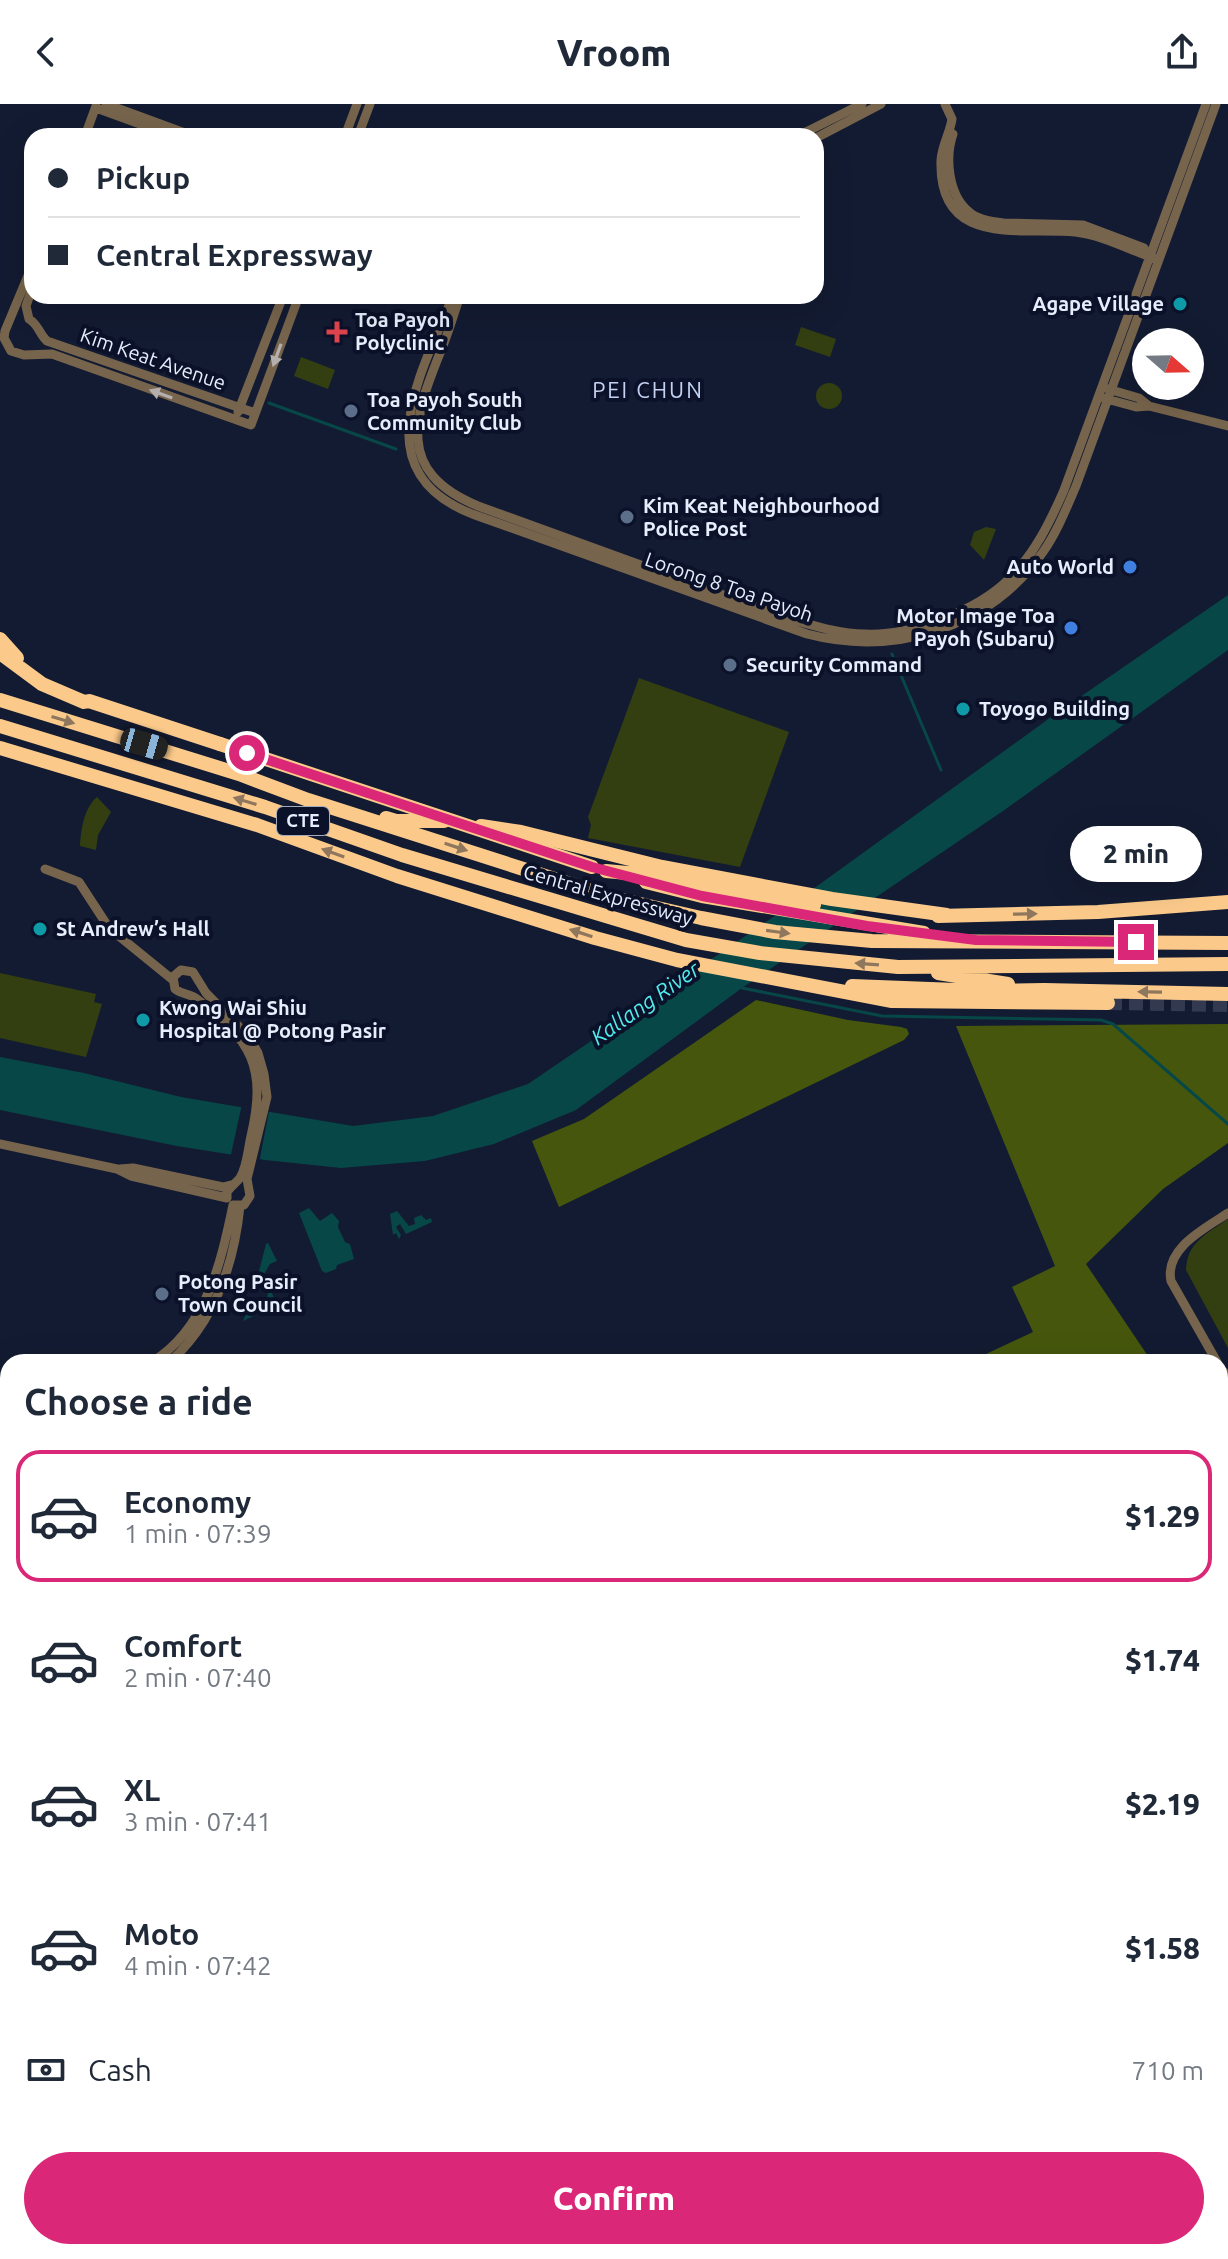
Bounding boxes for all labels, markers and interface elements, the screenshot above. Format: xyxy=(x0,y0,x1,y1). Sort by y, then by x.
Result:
icon: back xyxy=(24,30,68,74)
icon: share xyxy=(1160,30,1204,74)
text: Vroom xyxy=(557,32,671,73)
text: Pickup xyxy=(96,161,190,195)
text: Central Expressway xyxy=(96,238,373,272)
place label: Agape Village xyxy=(1033,292,1164,315)
marker: Agape Village xyxy=(1171,295,1189,313)
place label: Toa Payoh Polyclinic xyxy=(355,308,450,354)
marker: Toa Payoh Polyclinic xyxy=(326,321,348,343)
street label: Kim Keat Avenue xyxy=(77,323,229,394)
north arrow xyxy=(1132,328,1204,400)
map controls xyxy=(1132,328,1204,400)
one-way arrow xyxy=(270,343,283,367)
district label: PEI CHUN xyxy=(592,377,704,402)
one-way arrow xyxy=(149,387,173,400)
place label: Toa Payoh South Community Club xyxy=(367,388,523,434)
marker: Toa Payoh South Community Club xyxy=(342,402,360,420)
place label: Kim Keat Neighbourhood Police Post xyxy=(643,494,880,540)
marker: Kim Keat Neighbourhood Police Post xyxy=(618,508,636,526)
street label: Lorong 8 Toa Payoh xyxy=(642,547,816,626)
place label: Auto World xyxy=(1007,555,1114,578)
marker: Auto World xyxy=(1121,558,1139,576)
place label: Motor Image Toa Payoh (Subaru) xyxy=(896,604,1055,650)
marker: Motor Image Toa Payoh (Subaru) xyxy=(1062,619,1080,637)
place label: Security Command xyxy=(746,653,922,676)
marker: Security Command xyxy=(721,656,739,674)
place label: Toyogo Building xyxy=(979,697,1130,720)
marker: Toyogo Building xyxy=(954,700,972,718)
one-way arrow xyxy=(52,714,76,727)
car xyxy=(118,726,170,762)
route start xyxy=(229,735,265,771)
one-way arrow xyxy=(232,794,256,807)
road number: CTE xyxy=(277,807,329,835)
callout: 2 min xyxy=(1070,826,1202,882)
text: 2 min xyxy=(1103,839,1169,868)
one-way arrow xyxy=(445,842,469,854)
one-way arrow xyxy=(321,846,345,859)
street label: Central Expressway xyxy=(521,859,696,930)
one-way arrow xyxy=(1013,907,1038,920)
place label: St Andrew’s Hall xyxy=(56,917,210,940)
marker: St Andrew’s Hall xyxy=(31,920,49,938)
route end xyxy=(1118,924,1154,960)
one-way arrow xyxy=(568,926,592,939)
one-way arrow xyxy=(766,926,791,939)
water label: Kallang River xyxy=(586,956,704,1049)
one-way arrow xyxy=(854,957,879,970)
one-way arrow xyxy=(1137,986,1162,999)
place label: Kwong Wai Shiu Hospital @ Potong Pasir xyxy=(159,996,387,1042)
marker: Kwong Wai Shiu Hospital @ Potong Pasir xyxy=(134,1011,152,1029)
place label: Potong Pasir Town Council xyxy=(178,1270,302,1316)
marker: Potong Pasir Town Council xyxy=(153,1285,171,1303)
text: Choose a ride xyxy=(24,1381,253,1422)
icon: car xyxy=(28,1480,100,1552)
text: Economy xyxy=(124,1485,251,1519)
text: $1.29 xyxy=(1125,1499,1200,1533)
text: 1 min · 07:39 xyxy=(124,1519,272,1548)
icon: car xyxy=(28,1624,100,1696)
text: Comfort xyxy=(124,1629,242,1663)
text: $1.74 xyxy=(1125,1643,1200,1677)
text: 2 min · 07:40 xyxy=(124,1663,272,1692)
icon: car xyxy=(28,1768,100,1840)
text: XL xyxy=(124,1773,160,1807)
text: $2.19 xyxy=(1125,1787,1200,1821)
text: 3 min · 07:41 xyxy=(124,1807,272,1836)
icon: car xyxy=(28,1912,100,1984)
text: Moto xyxy=(124,1917,199,1951)
text: $1.58 xyxy=(1125,1931,1200,1965)
text: 4 min · 07:42 xyxy=(124,1951,272,1980)
icon: cash xyxy=(24,2048,68,2092)
text: Cash xyxy=(88,2053,152,2087)
text: 710 m xyxy=(1132,2056,1204,2085)
button: Confirm xyxy=(24,2152,1204,2244)

